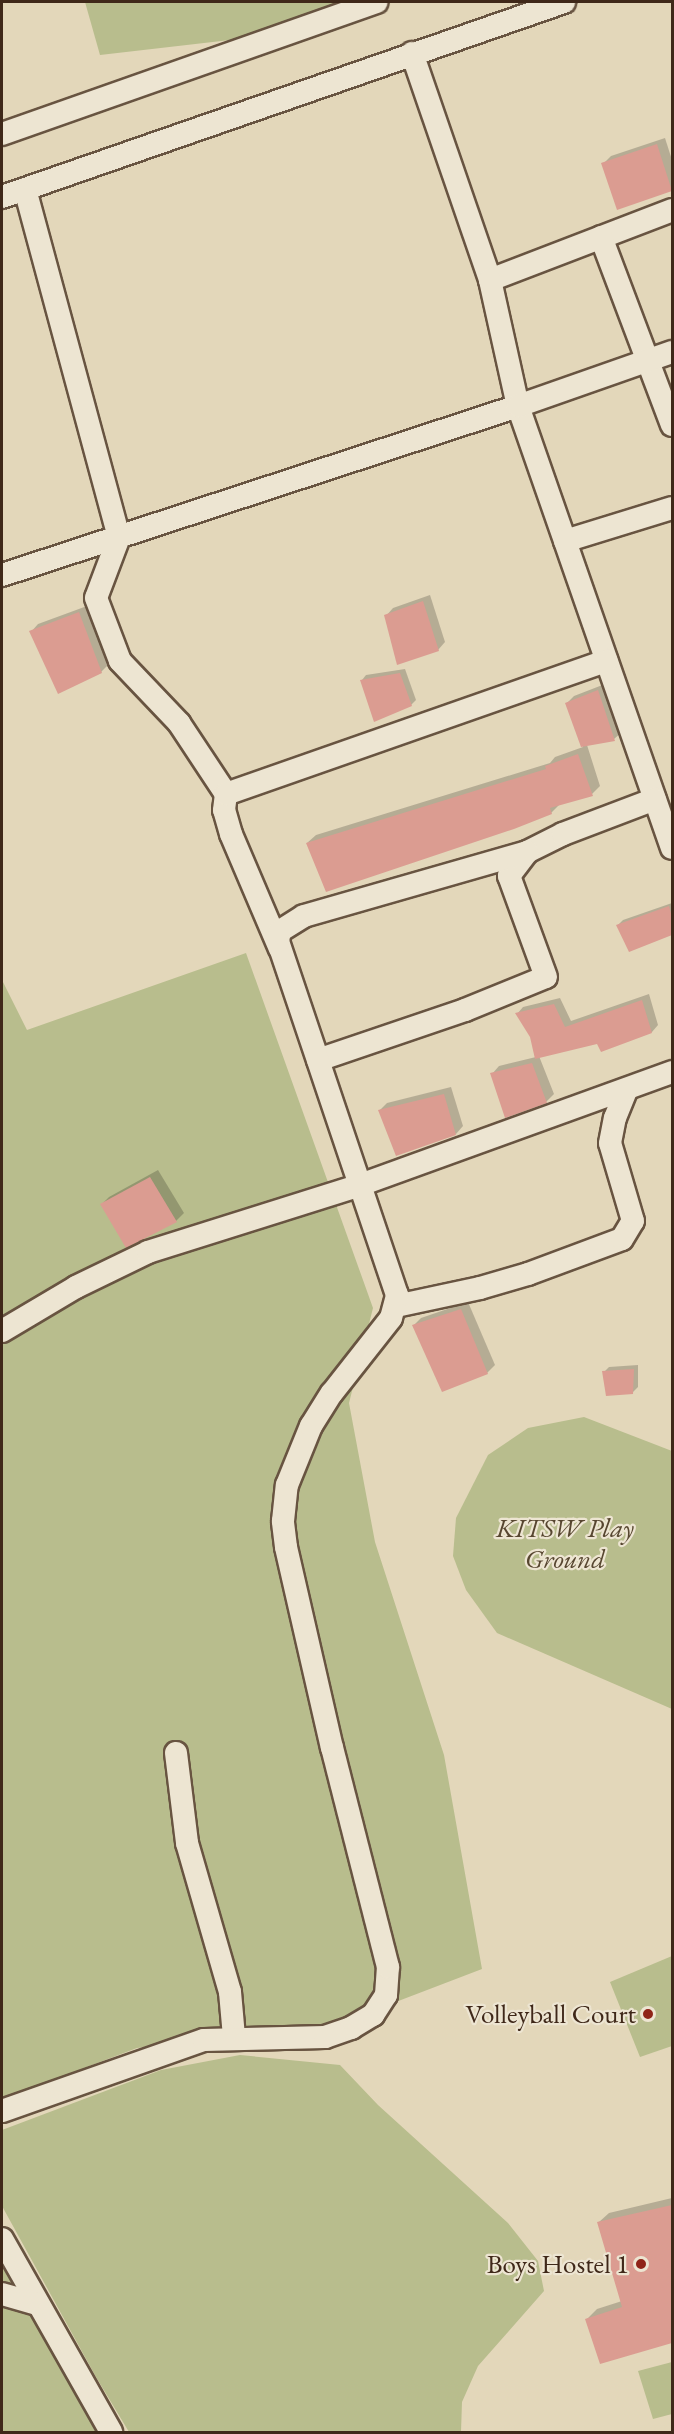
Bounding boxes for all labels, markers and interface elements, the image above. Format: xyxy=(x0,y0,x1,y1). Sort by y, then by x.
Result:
park label: KITSW Play Ground xyxy=(496,1511,634,1574)
place label: Volleyball Court xyxy=(466,1998,636,2030)
marker: Volleyball Court xyxy=(641,2007,655,2021)
place label: Boys Hostel 1 xyxy=(487,2248,629,2280)
marker: Boys Hostel 1 xyxy=(634,2257,648,2271)

